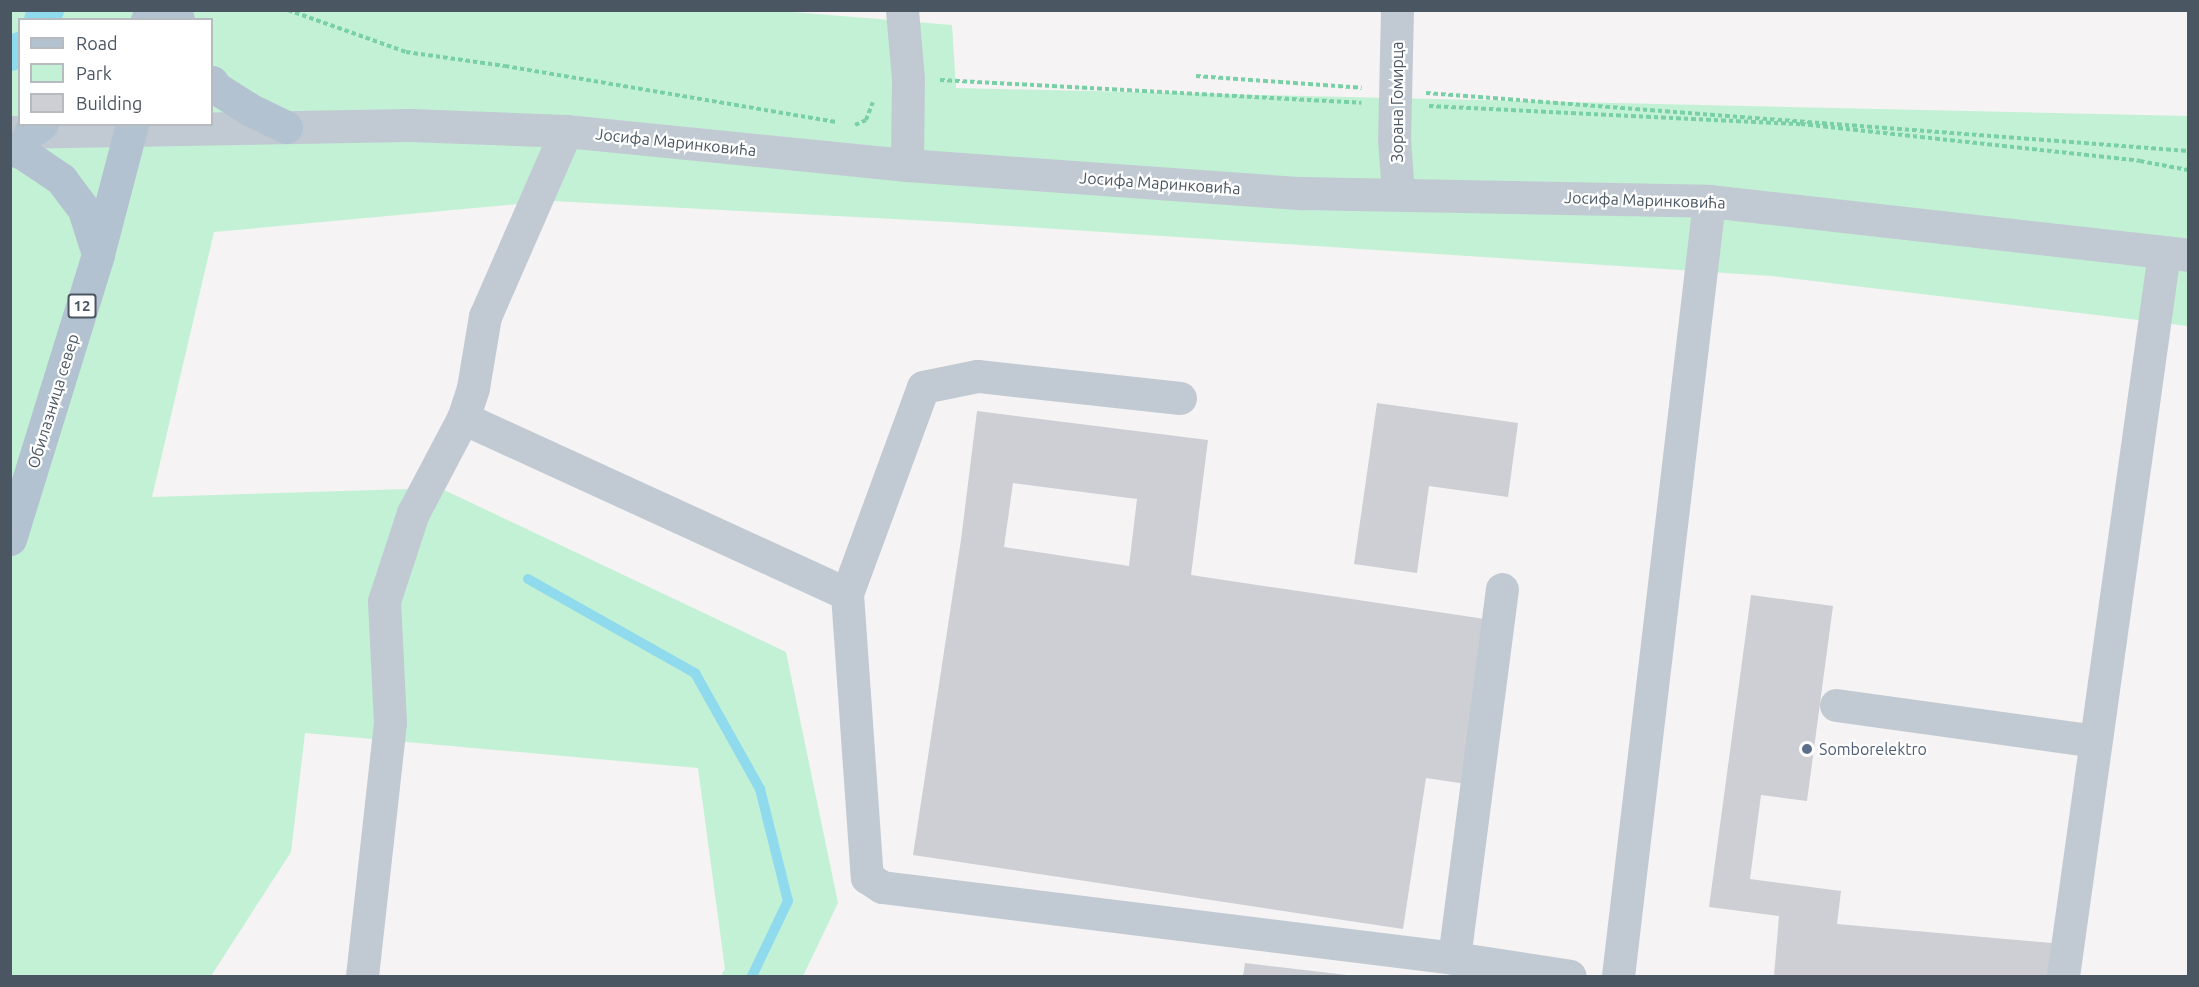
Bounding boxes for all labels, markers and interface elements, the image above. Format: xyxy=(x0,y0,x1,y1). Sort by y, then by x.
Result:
legend xyxy=(18,18,213,126)
text: Road xyxy=(76,33,118,53)
street label: Зорана Гомирца xyxy=(1387,42,1407,162)
text: Park xyxy=(76,63,112,83)
text: Building xyxy=(76,93,142,113)
street label: Јосифа Маринковића xyxy=(595,124,757,160)
street label: Јосифа Маринковића xyxy=(1079,168,1241,198)
street label: Јосифа Маринковића xyxy=(1564,188,1726,212)
road number: 12 xyxy=(67,294,97,318)
street label: Обилазница север xyxy=(23,331,83,471)
place label: Somborelektro xyxy=(1819,739,1927,759)
marker: Somborelektro xyxy=(1800,742,1814,756)

